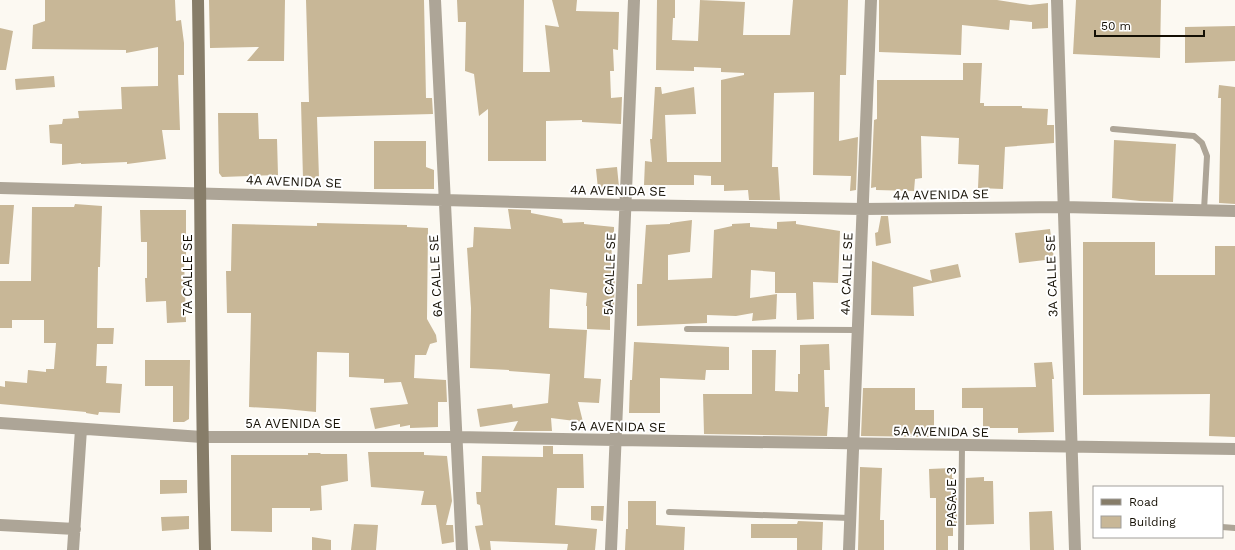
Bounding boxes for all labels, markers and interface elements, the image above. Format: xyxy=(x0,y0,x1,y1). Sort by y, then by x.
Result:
scale bar xyxy=(1095,12,1204,38)
text: 50 m xyxy=(1101,19,1131,33)
street label: 4A AVENIDA SE xyxy=(246,172,342,191)
street label: 4A AVENIDA SE xyxy=(570,182,666,199)
street label: 4A AVENIDA SE xyxy=(893,186,989,203)
street label: 4A CALLE SE xyxy=(838,232,855,316)
street label: 5A CALLE SE xyxy=(601,233,618,315)
street label: 7A CALLE SE xyxy=(180,234,195,316)
street label: 6A CALLE SE xyxy=(426,234,445,318)
street label: 3A CALLE SE xyxy=(1043,235,1060,317)
street label: 5A AVENIDA SE xyxy=(245,416,341,431)
street label: 5A AVENIDA SE xyxy=(570,418,666,435)
street label: 5A AVENIDA SE xyxy=(893,423,989,440)
street label: PASAJE 3 xyxy=(944,467,959,527)
legend xyxy=(1093,486,1223,538)
text: Road xyxy=(1129,495,1158,509)
text: Building xyxy=(1129,515,1176,529)

